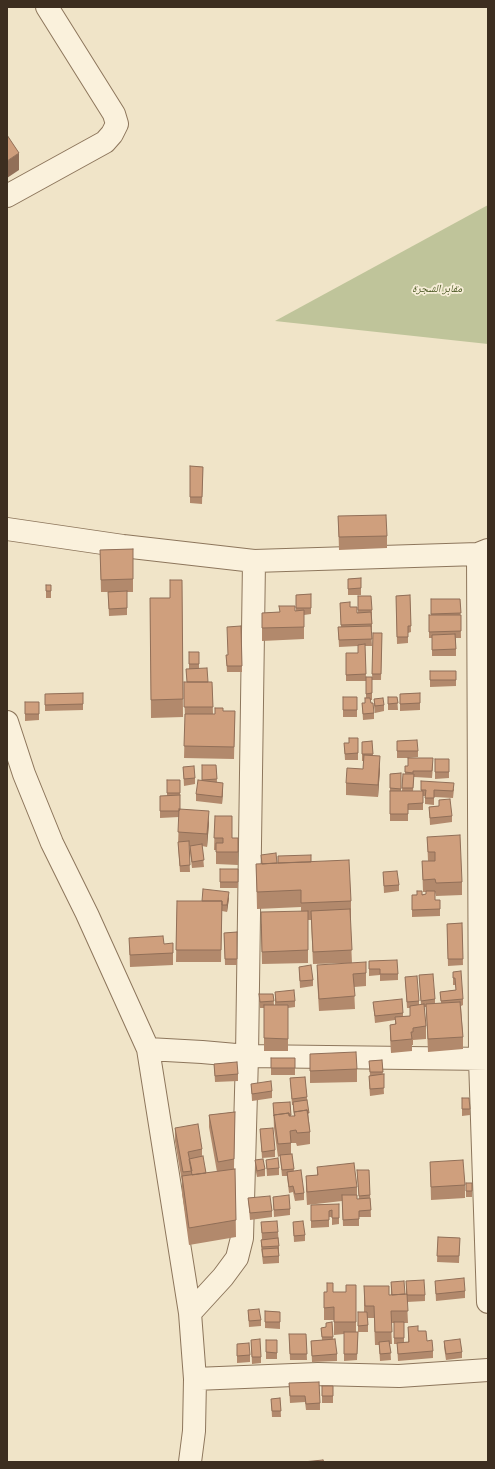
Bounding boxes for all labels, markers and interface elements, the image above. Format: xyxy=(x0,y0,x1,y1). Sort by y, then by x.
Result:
park label: مقابر الشجرة xyxy=(412,282,462,296)

